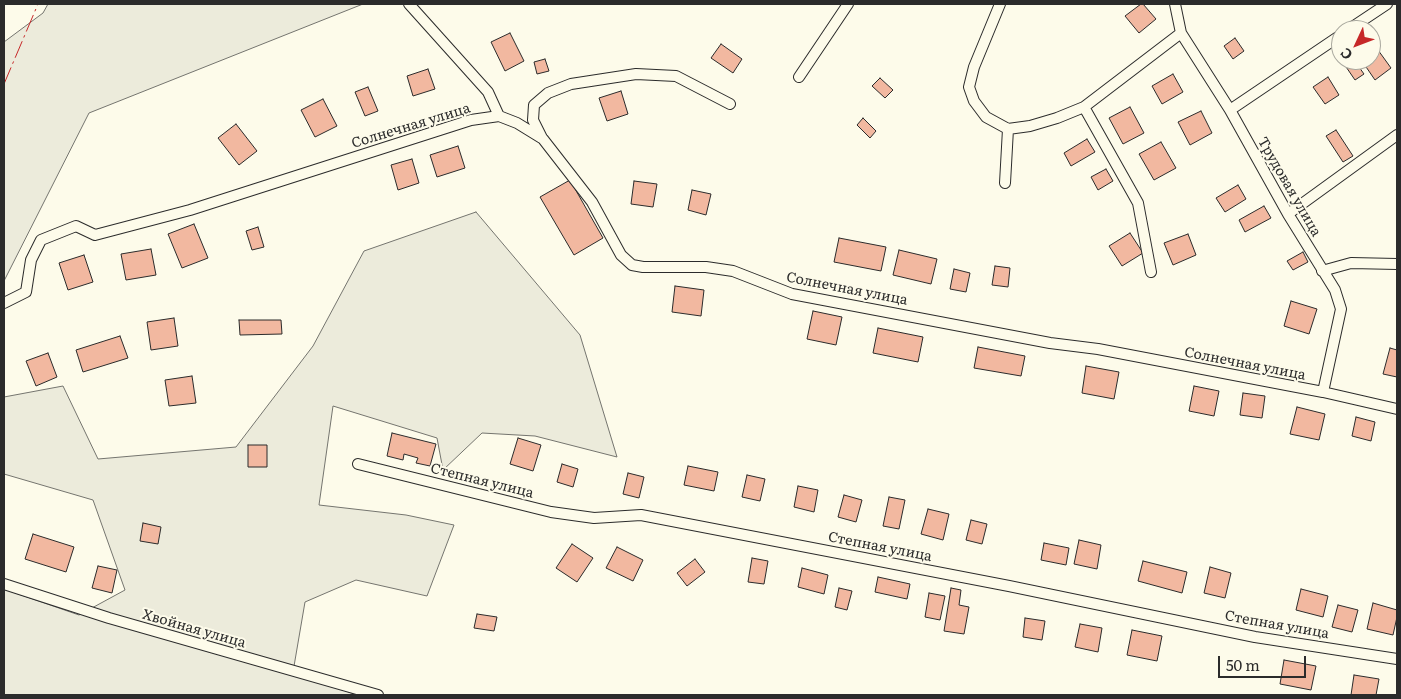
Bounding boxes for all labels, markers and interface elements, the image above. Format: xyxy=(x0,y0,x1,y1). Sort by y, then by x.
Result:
north arrow xyxy=(1331,20,1381,70)
text: С xyxy=(1335,44,1356,65)
street label: Солнечная улица xyxy=(350,100,472,152)
street label: Трудовая улица xyxy=(1254,134,1324,240)
street label: Солнечная улица xyxy=(785,269,909,309)
street label: Солнечная улица xyxy=(1183,344,1307,384)
street label: Степная улица xyxy=(429,460,535,502)
street label: Степная улица xyxy=(827,529,933,565)
street label: Хвойная улица xyxy=(140,606,248,652)
street label: Степная улица xyxy=(1224,608,1330,642)
scale bar xyxy=(1221,646,1308,678)
text: 50 m xyxy=(1226,653,1260,676)

